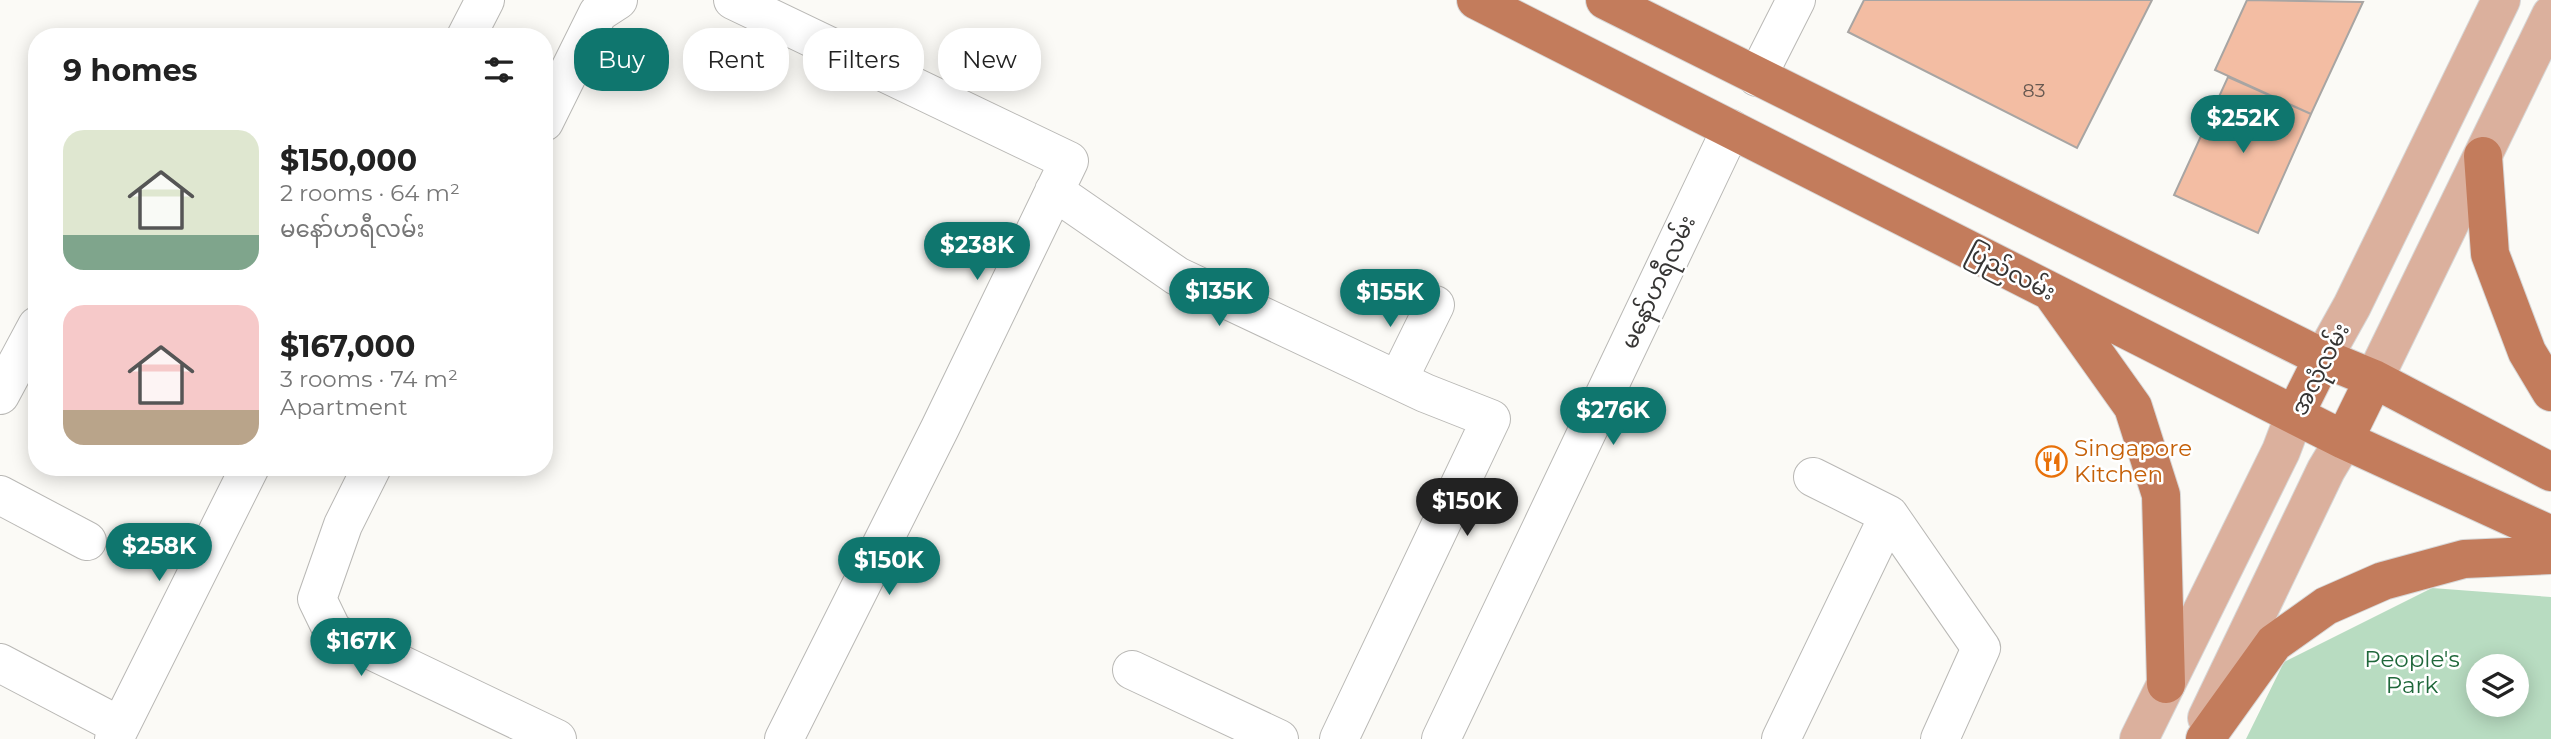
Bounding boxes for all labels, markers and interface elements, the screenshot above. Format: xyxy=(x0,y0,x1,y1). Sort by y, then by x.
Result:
chip: Buy xyxy=(574,28,669,91)
chip: Rent xyxy=(683,28,789,91)
chip: Filters xyxy=(803,28,924,91)
chip: New xyxy=(938,28,1041,91)
icon: filters xyxy=(480,51,518,89)
text: 9 homes xyxy=(63,52,198,89)
house number: 83 xyxy=(2023,79,2045,102)
pin: $252K xyxy=(2194,96,2292,155)
text: $252K xyxy=(2207,104,2279,132)
text: $150,000 xyxy=(280,142,417,179)
icon: home xyxy=(119,158,203,242)
text: 2 rooms · 64 m² xyxy=(280,179,460,207)
street label: မနော်ဟရီလမ်း xyxy=(1613,210,1706,355)
text: မနော်ဟရီလမ်း xyxy=(280,215,424,243)
pin: $238K xyxy=(928,222,1026,282)
text: $238K xyxy=(940,231,1014,259)
street label: ပြည်လမ်း xyxy=(1960,236,2061,311)
pin: $135K xyxy=(1170,268,1268,328)
pin: $155K xyxy=(1341,270,1439,329)
text: $135K xyxy=(1185,277,1253,305)
text: $155K xyxy=(1356,278,1424,306)
street label: အလုံလမ်း xyxy=(2283,317,2360,422)
text: $167,000 xyxy=(280,328,415,365)
icon: home xyxy=(119,333,203,417)
text: 3 rooms · 74 m² xyxy=(280,365,458,393)
pin: $276K xyxy=(1564,388,1662,447)
text: Apartment xyxy=(280,393,408,421)
text: $276K xyxy=(1576,396,1650,424)
place label: Singapore Kitchen xyxy=(2074,434,2192,488)
restaurant icon: Singapore Kitchen xyxy=(2034,444,2068,478)
pin: $150K xyxy=(1418,478,1516,538)
text: $150K xyxy=(1432,487,1502,515)
pin: $258K xyxy=(110,524,208,583)
text: $258K xyxy=(122,532,196,560)
pin: $150K xyxy=(840,538,938,597)
text: $150K xyxy=(854,546,924,574)
pin: $167K xyxy=(312,618,410,678)
text: $167K xyxy=(326,627,396,655)
park label: People's Park xyxy=(2364,645,2460,699)
map controls xyxy=(2466,654,2529,717)
button: layers xyxy=(2466,654,2529,717)

